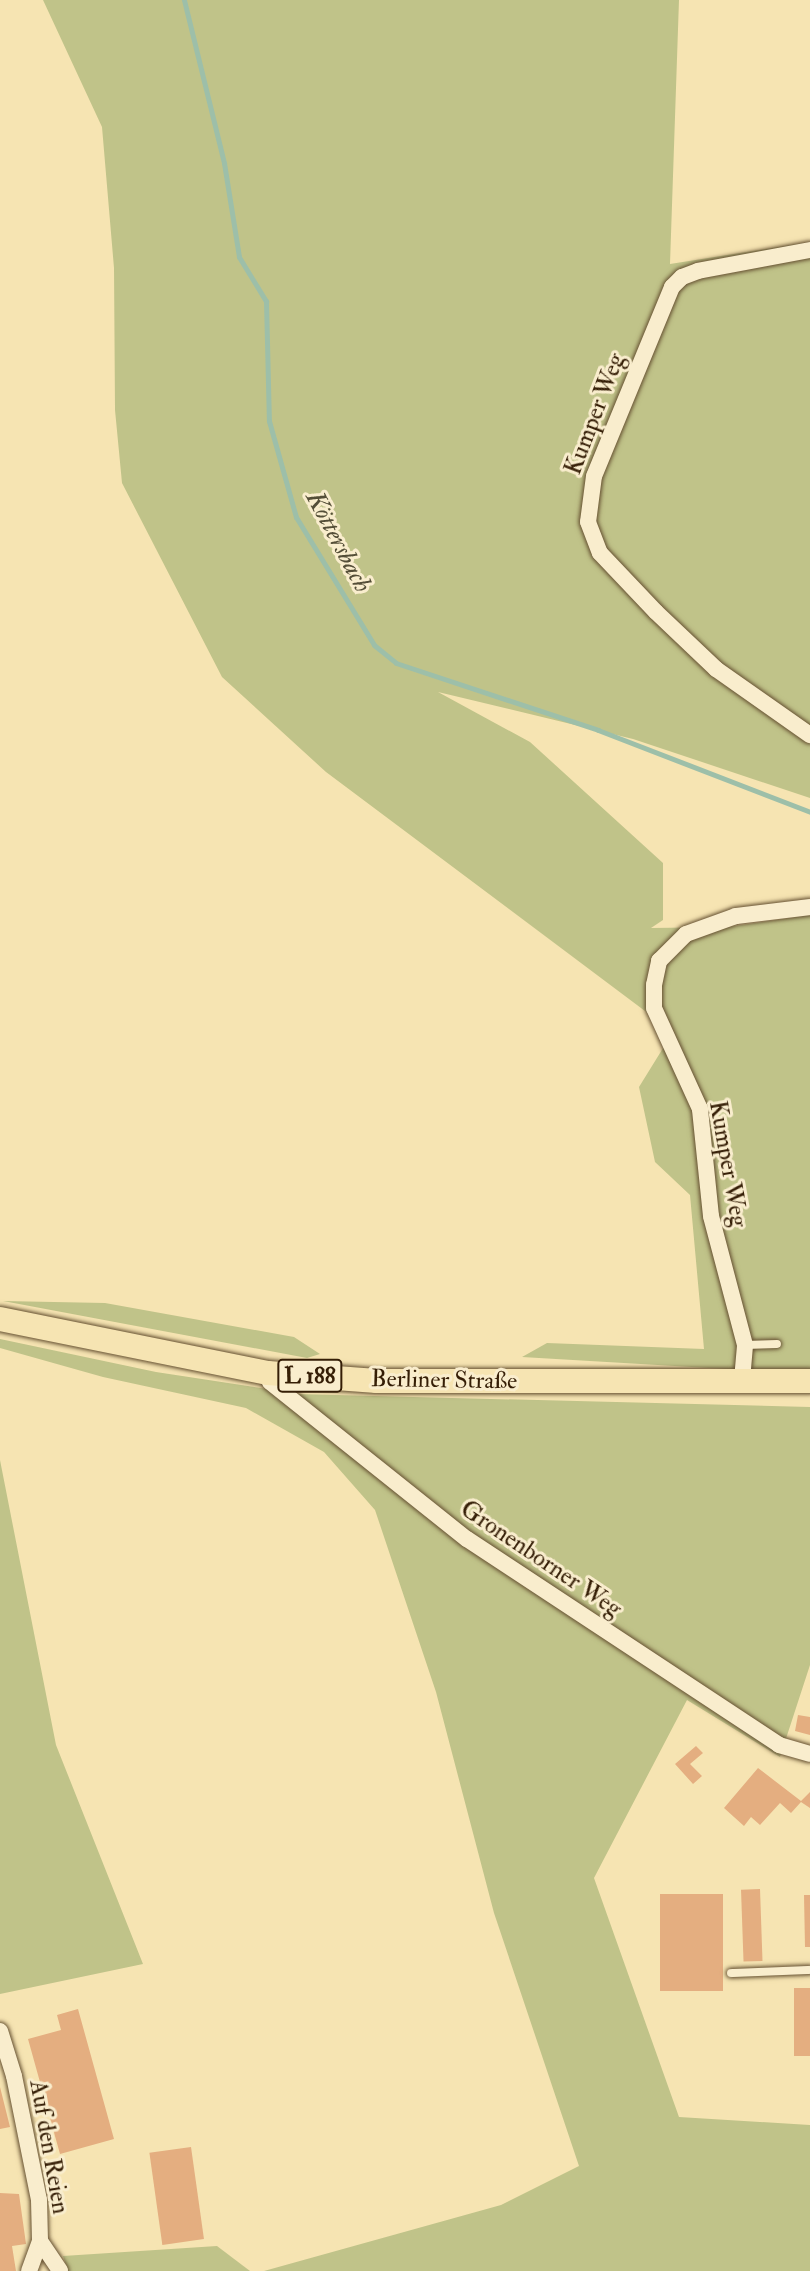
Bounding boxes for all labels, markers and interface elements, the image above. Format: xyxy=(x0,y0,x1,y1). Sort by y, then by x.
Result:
street label: Kumper Weg xyxy=(559,349,631,479)
water label: Köttersbach xyxy=(298,486,378,598)
street label: Kumper Weg xyxy=(703,1099,753,1229)
road number: L 188 xyxy=(277,1357,343,1396)
street label: Berliner Straße xyxy=(371,1364,517,1396)
street label: Gronenborner Weg xyxy=(455,1494,627,1624)
street label: Auf den Reien xyxy=(23,2078,75,2216)

